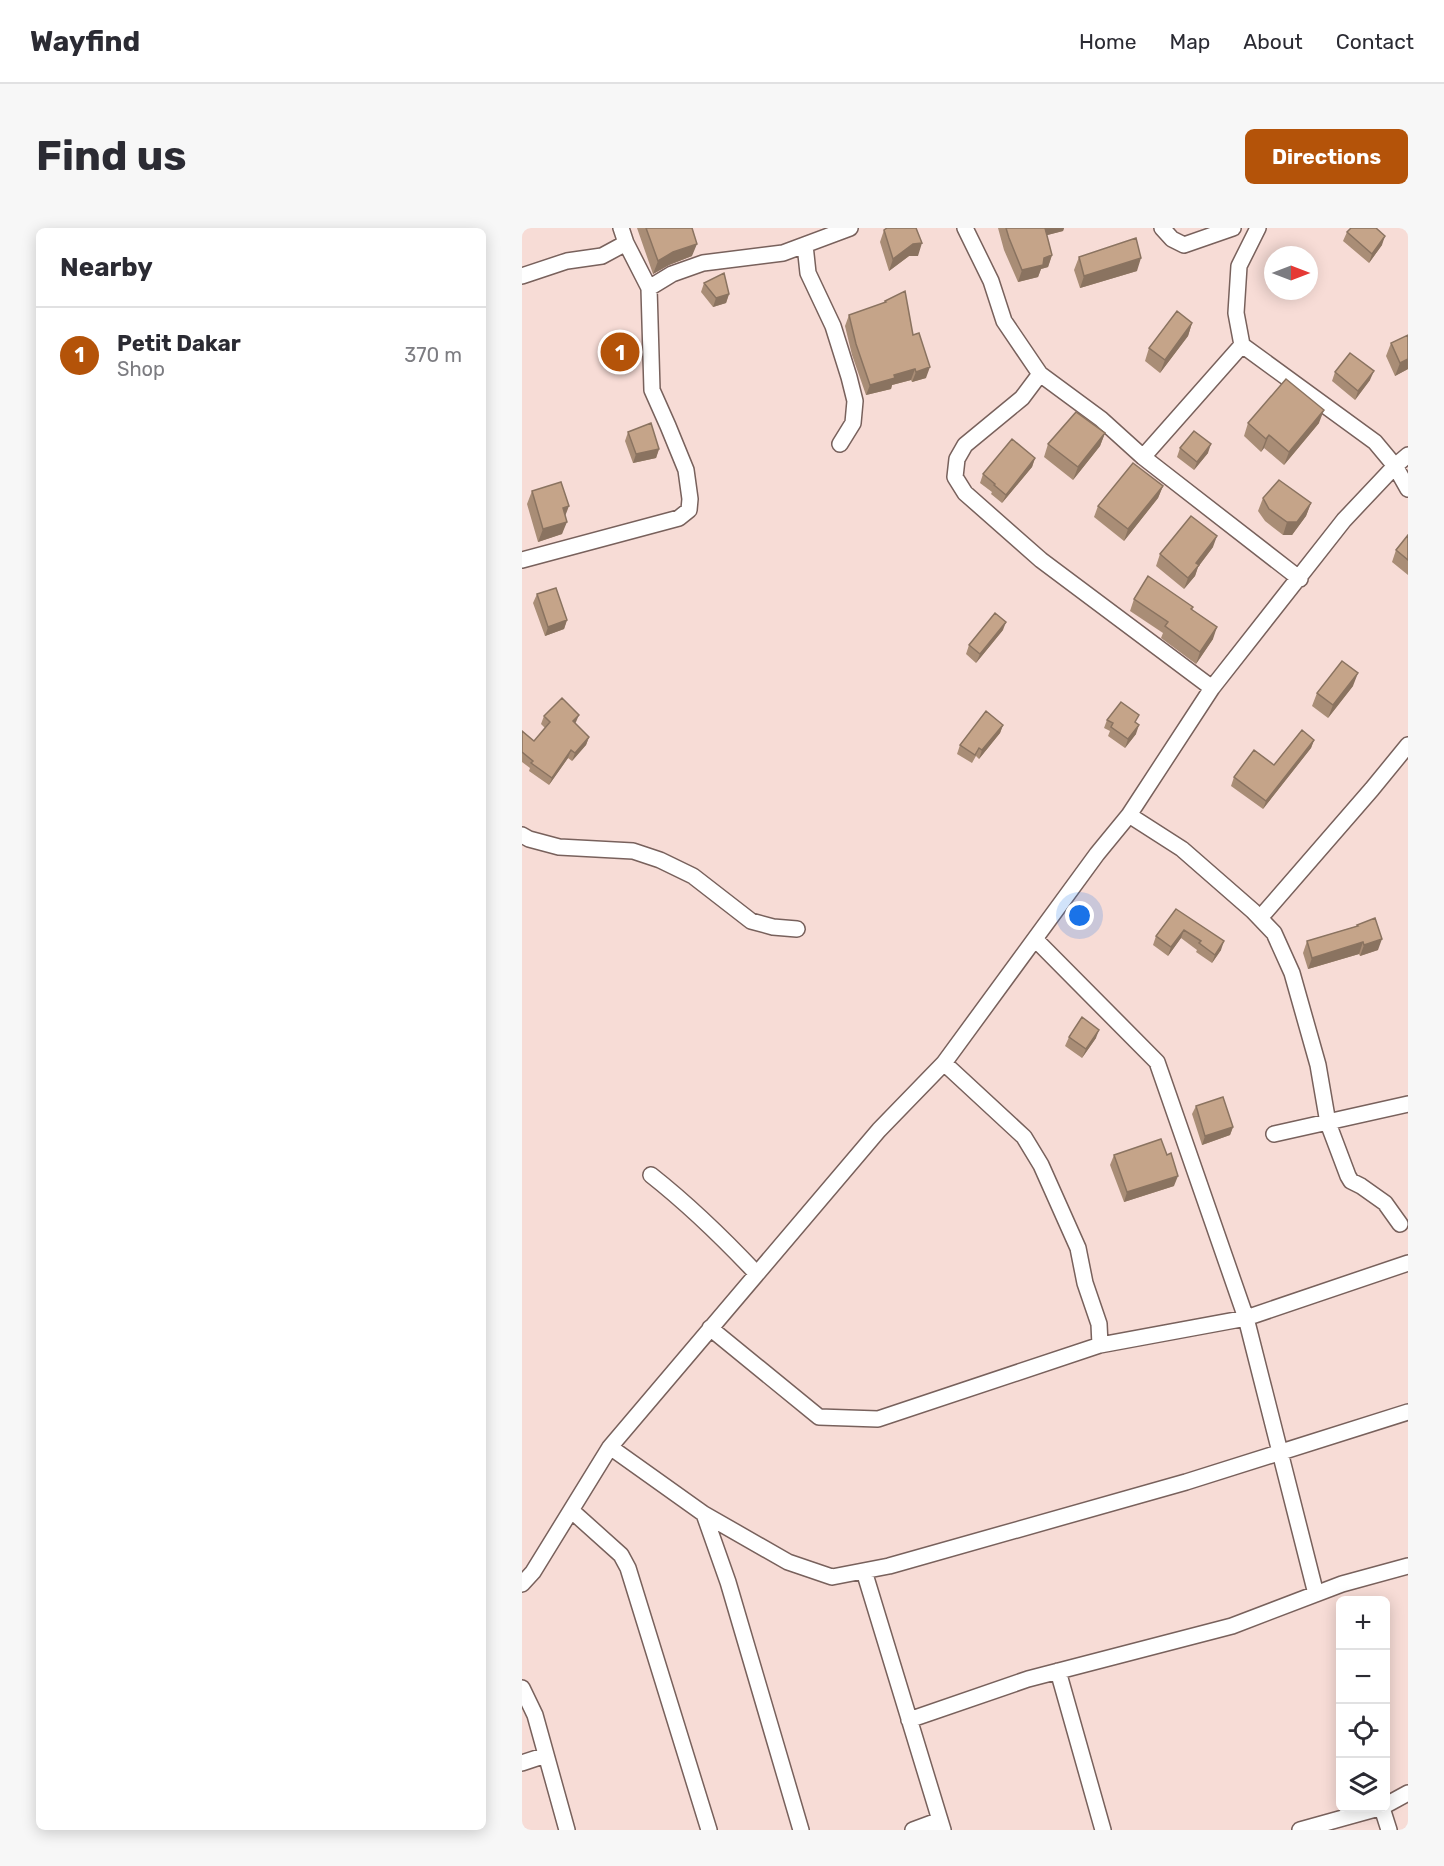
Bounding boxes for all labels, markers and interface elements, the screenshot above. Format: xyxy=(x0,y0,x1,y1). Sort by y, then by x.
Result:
text: Wayfind xyxy=(30,25,140,58)
text: Home xyxy=(1079,29,1136,54)
text: Map xyxy=(1169,29,1210,54)
text: About xyxy=(1243,29,1303,54)
text: Contact xyxy=(1336,29,1414,54)
button: Directions xyxy=(1245,129,1408,184)
text: Find us xyxy=(36,131,187,181)
north arrow xyxy=(1264,246,1318,300)
text: Nearby xyxy=(60,252,153,283)
text: Petit Dakar xyxy=(117,330,241,357)
pin: 1 xyxy=(600,330,640,374)
text: 1 xyxy=(75,343,84,367)
text: 370 m xyxy=(404,343,462,367)
text: Shop xyxy=(117,357,165,381)
your location xyxy=(1065,901,1094,930)
map controls xyxy=(1336,1596,1390,1812)
button: + xyxy=(1336,1596,1390,1650)
button: − xyxy=(1336,1650,1390,1704)
button: locate xyxy=(1336,1704,1390,1758)
button: layers xyxy=(1336,1758,1390,1812)

